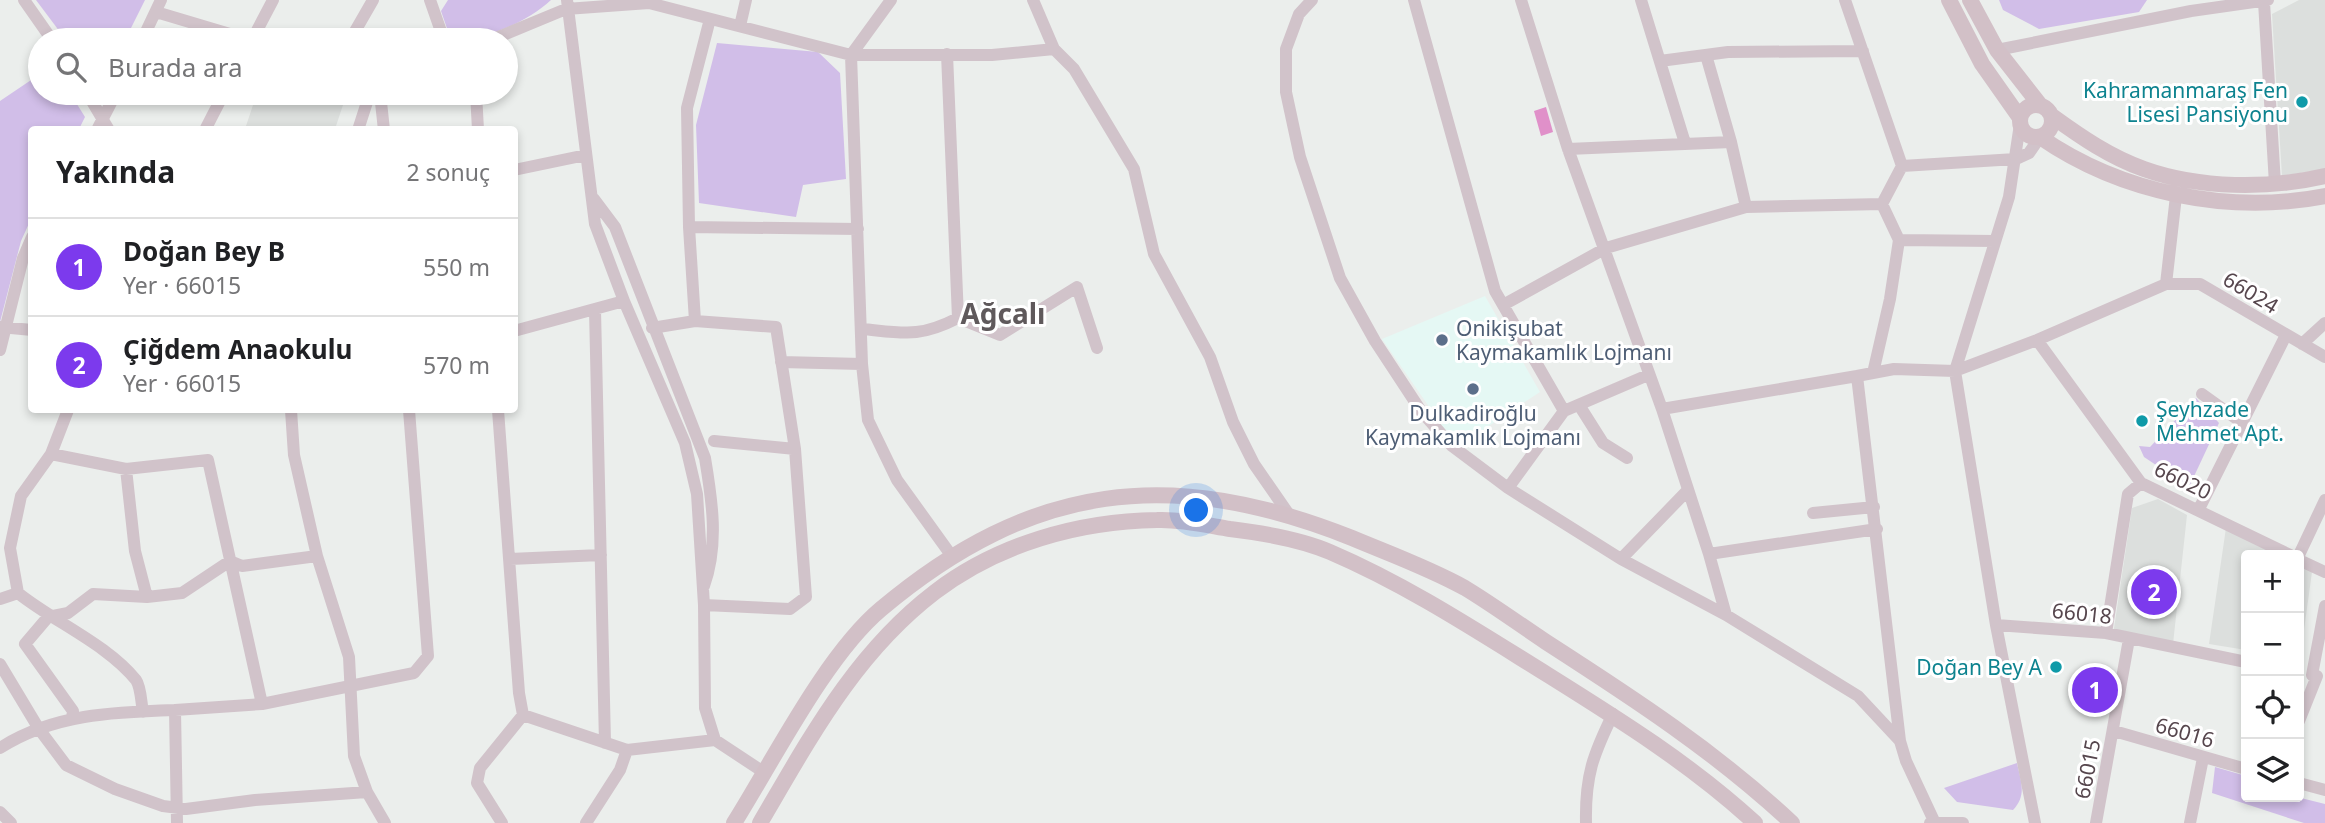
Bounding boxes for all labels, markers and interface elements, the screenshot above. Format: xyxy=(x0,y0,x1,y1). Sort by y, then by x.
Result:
search box xyxy=(28,28,518,105)
icon: search xyxy=(52,48,90,86)
text: Burada ara xyxy=(108,49,243,85)
place label: Kahramanmaraş Fen Lisesi Pansiyonu xyxy=(2083,76,2288,128)
marker: Kahramanmaraş Fen Lisesi Pansiyonu xyxy=(2294,94,2310,110)
text: Yakında xyxy=(56,151,175,192)
text: 2 sonuç xyxy=(406,156,490,188)
text: Doğan Bey B xyxy=(123,233,285,269)
text: 1 xyxy=(72,251,86,283)
text: 550 m xyxy=(423,251,490,283)
street label: 66024 xyxy=(2218,265,2284,319)
text: Yer · 66015 xyxy=(123,269,241,301)
district label: Ağcalı xyxy=(960,294,1046,332)
place label: Onikişubat Kaymakamlık Lojmanı xyxy=(1456,314,1672,366)
text: Çiğdem Anaokulu xyxy=(123,331,352,367)
marker: Onikişubat Kaymakamlık Lojmanı xyxy=(1434,332,1450,348)
text: 2 xyxy=(72,349,86,381)
text: 570 m xyxy=(423,349,490,381)
text: Yer · 66015 xyxy=(123,367,241,399)
marker: Dulkadiroğlu Kaymakamlık Lojmanı xyxy=(1465,381,1481,397)
place label: Şeyhzade Mehmet Apt. xyxy=(2156,395,2284,447)
place label: Dulkadiroğlu Kaymakamlık Lojmanı xyxy=(1365,399,1581,451)
marker: Şeyhzade Mehmet Apt. xyxy=(2134,413,2150,429)
street label: 66020 xyxy=(2150,454,2216,506)
your location xyxy=(1179,493,1213,527)
map controls xyxy=(2241,550,2304,802)
button: + xyxy=(2241,550,2304,613)
pin: 2 xyxy=(2131,566,2177,618)
street label: 66018 xyxy=(2051,596,2113,630)
button: − xyxy=(2241,613,2304,676)
place label: Doğan Bey A xyxy=(1916,653,2043,681)
marker: Doğan Bey A xyxy=(2048,659,2064,675)
pin: 1 xyxy=(2072,664,2118,716)
button: locate xyxy=(2241,676,2304,739)
street label: 66016 xyxy=(2152,710,2218,754)
street label: 66015 xyxy=(2068,737,2106,801)
button: layers xyxy=(2241,739,2304,802)

